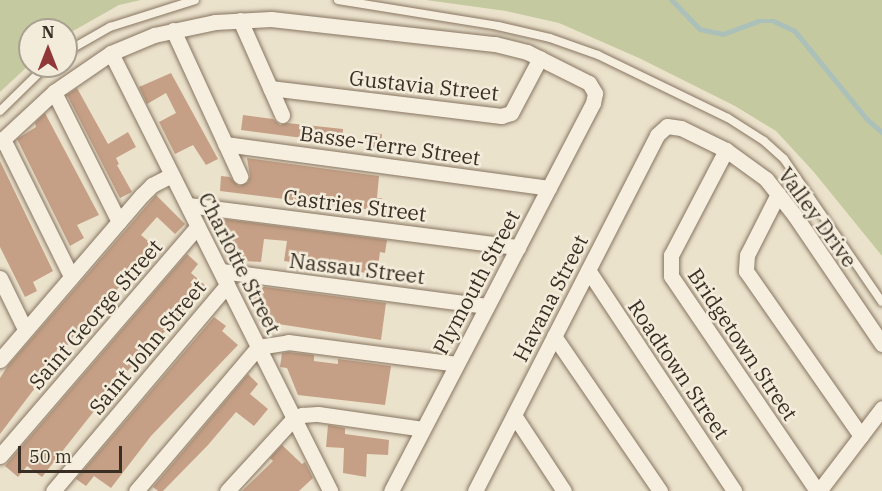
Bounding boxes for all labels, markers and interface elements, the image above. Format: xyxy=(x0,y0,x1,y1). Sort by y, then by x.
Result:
north arrow xyxy=(18,18,78,78)
text: N xyxy=(42,22,54,42)
street label: Gustavia Street xyxy=(348,65,500,105)
street label: Basse-Terre Street xyxy=(298,120,482,170)
street label: Valley Drive xyxy=(773,162,863,272)
street label: Castries Street xyxy=(282,184,428,226)
street label: Charlotte Street xyxy=(194,188,286,338)
street label: Plymouth Street xyxy=(427,206,525,358)
street label: Havana Street xyxy=(507,230,593,366)
street label: Saint George Street xyxy=(23,234,167,394)
street label: Nassau Street xyxy=(288,247,426,289)
street label: Bridgetown Street xyxy=(683,263,803,425)
street label: Saint John Street xyxy=(83,275,211,419)
street label: Roadtown Street xyxy=(623,294,735,444)
scale bar xyxy=(21,434,124,472)
text: 50 m xyxy=(29,445,72,468)

